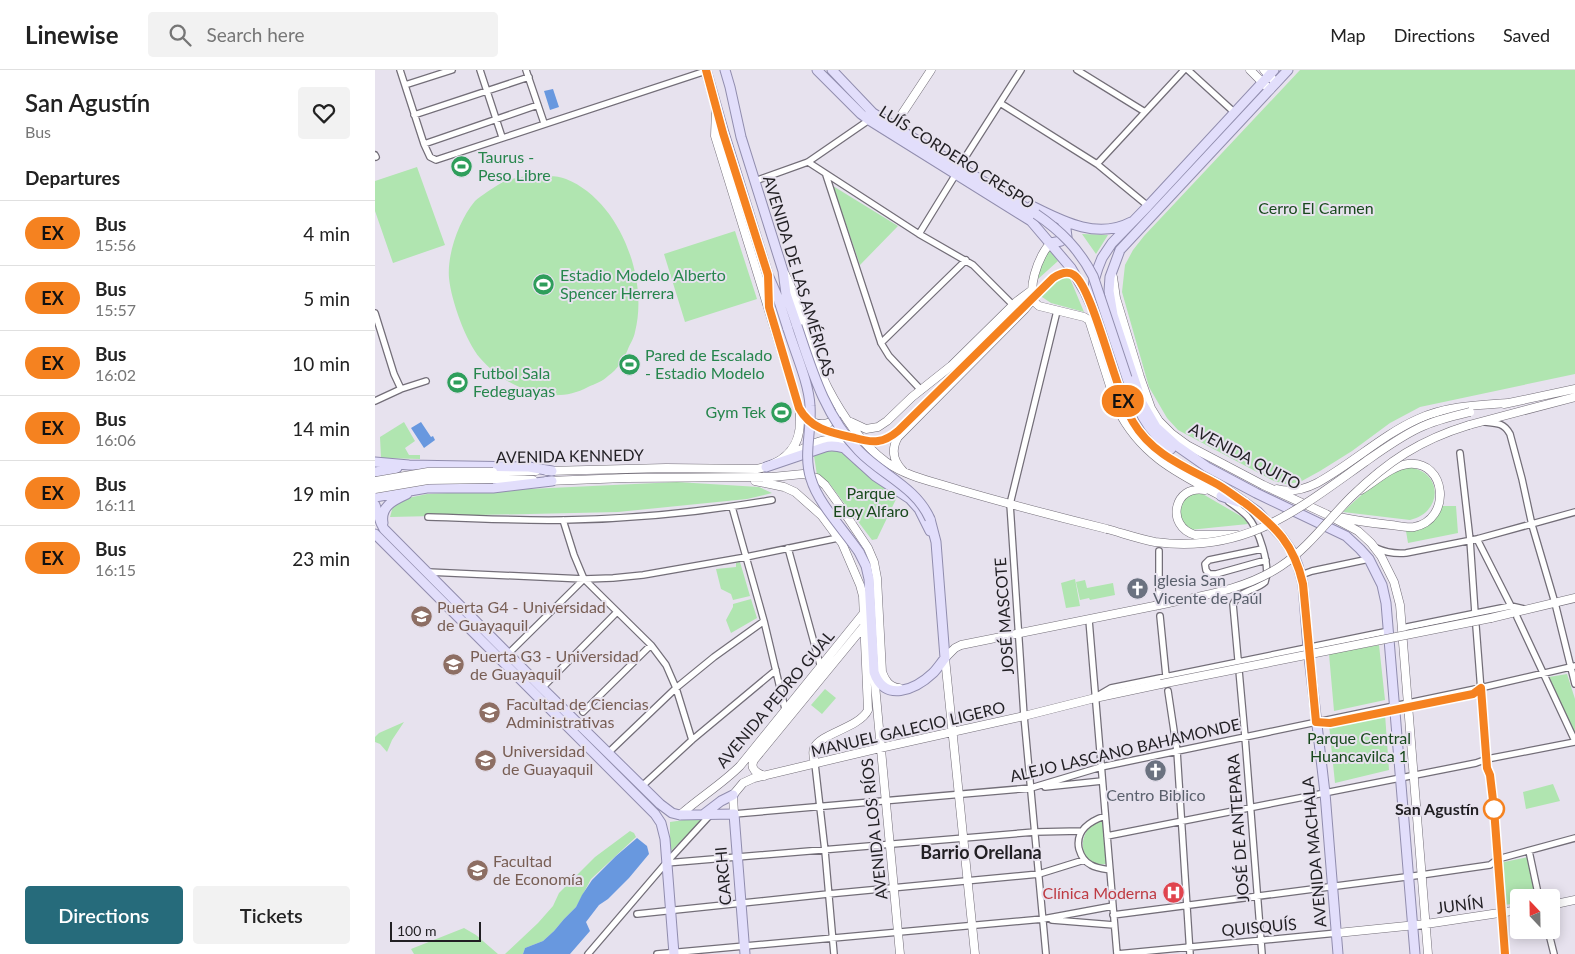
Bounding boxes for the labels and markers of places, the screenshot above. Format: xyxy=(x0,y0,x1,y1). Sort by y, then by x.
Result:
place label: Taurus - Peso Libre xyxy=(478,147,551,184)
sports icon: Taurus - Peso Libre xyxy=(450,154,474,178)
place label: Estadio Modelo Alberto Spencer Herrera xyxy=(560,265,726,302)
sports icon: Estadio Modelo Alberto Spencer Herrera xyxy=(532,272,556,296)
place label: Pared de Escalado - Estadio Modelo xyxy=(645,345,772,382)
sports icon: Pared de Escalado - Estadio Modelo xyxy=(617,352,641,376)
place label: Futbol Sala Fedeguayas xyxy=(473,363,555,400)
sports icon: Futbol Sala Fedeguayas xyxy=(445,370,469,394)
sports icon: Gym Tek xyxy=(770,400,794,424)
place label: Gym Tek xyxy=(706,402,767,421)
place label: Iglesia San Vicente de Paúl xyxy=(1153,570,1262,607)
church icon: Iglesia San Vicente de Paúl xyxy=(1125,577,1149,601)
place label: Puerta G4 - Universidad de Guayaquil xyxy=(437,597,606,634)
school or university icon: Puerta G4 - Universidad de Guayaquil xyxy=(409,604,433,628)
place label: Puerta G3 - Universidad de Guayaquil xyxy=(470,646,639,683)
school or university icon: Puerta G3 - Universidad de Guayaquil xyxy=(442,653,466,677)
place label: Facultad de Ciencias Administrativas xyxy=(506,694,649,731)
school or university icon: Facultad de Ciencias Administrativas xyxy=(478,701,502,725)
place label: Universidad de Guayaquil xyxy=(502,741,593,778)
school or university icon: Universidad de Guayaquil xyxy=(474,748,498,772)
church icon: Centro Biblico xyxy=(1144,759,1168,783)
place label: Centro Biblico xyxy=(1106,785,1206,804)
marker: San Agustín xyxy=(1483,798,1505,820)
place label: San Agustín xyxy=(1395,799,1479,818)
place label: Facultad de Economía xyxy=(493,851,583,888)
school or university icon: Facultad de Economía xyxy=(465,858,489,882)
hospital icon: Clínica Moderna xyxy=(1161,881,1185,905)
place label: Clínica Moderna xyxy=(1042,883,1157,902)

